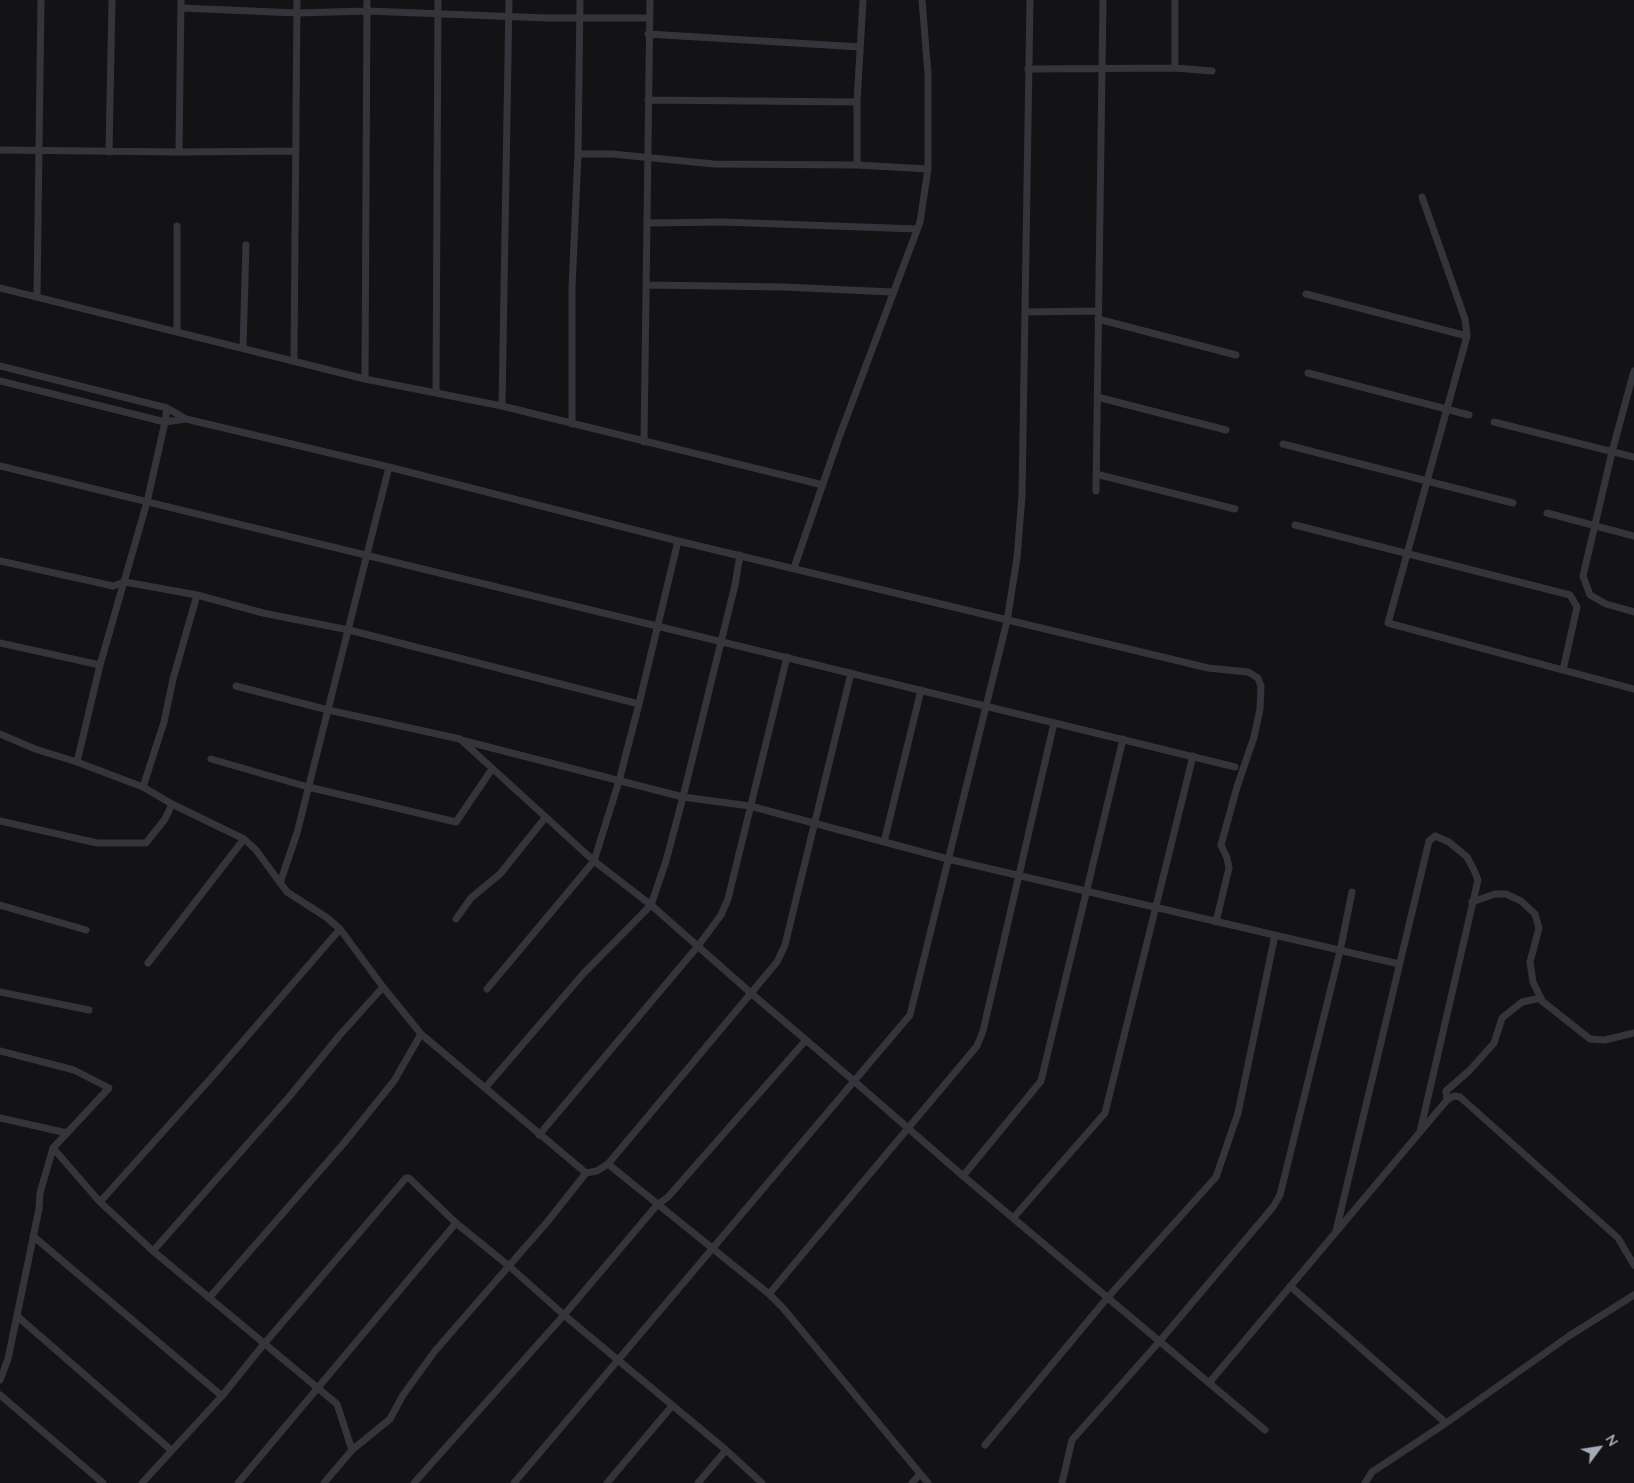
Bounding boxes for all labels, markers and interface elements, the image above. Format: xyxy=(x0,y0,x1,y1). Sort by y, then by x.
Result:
north arrow xyxy=(1574,1423,1624,1473)
text: N xyxy=(1601,1431,1622,1449)

